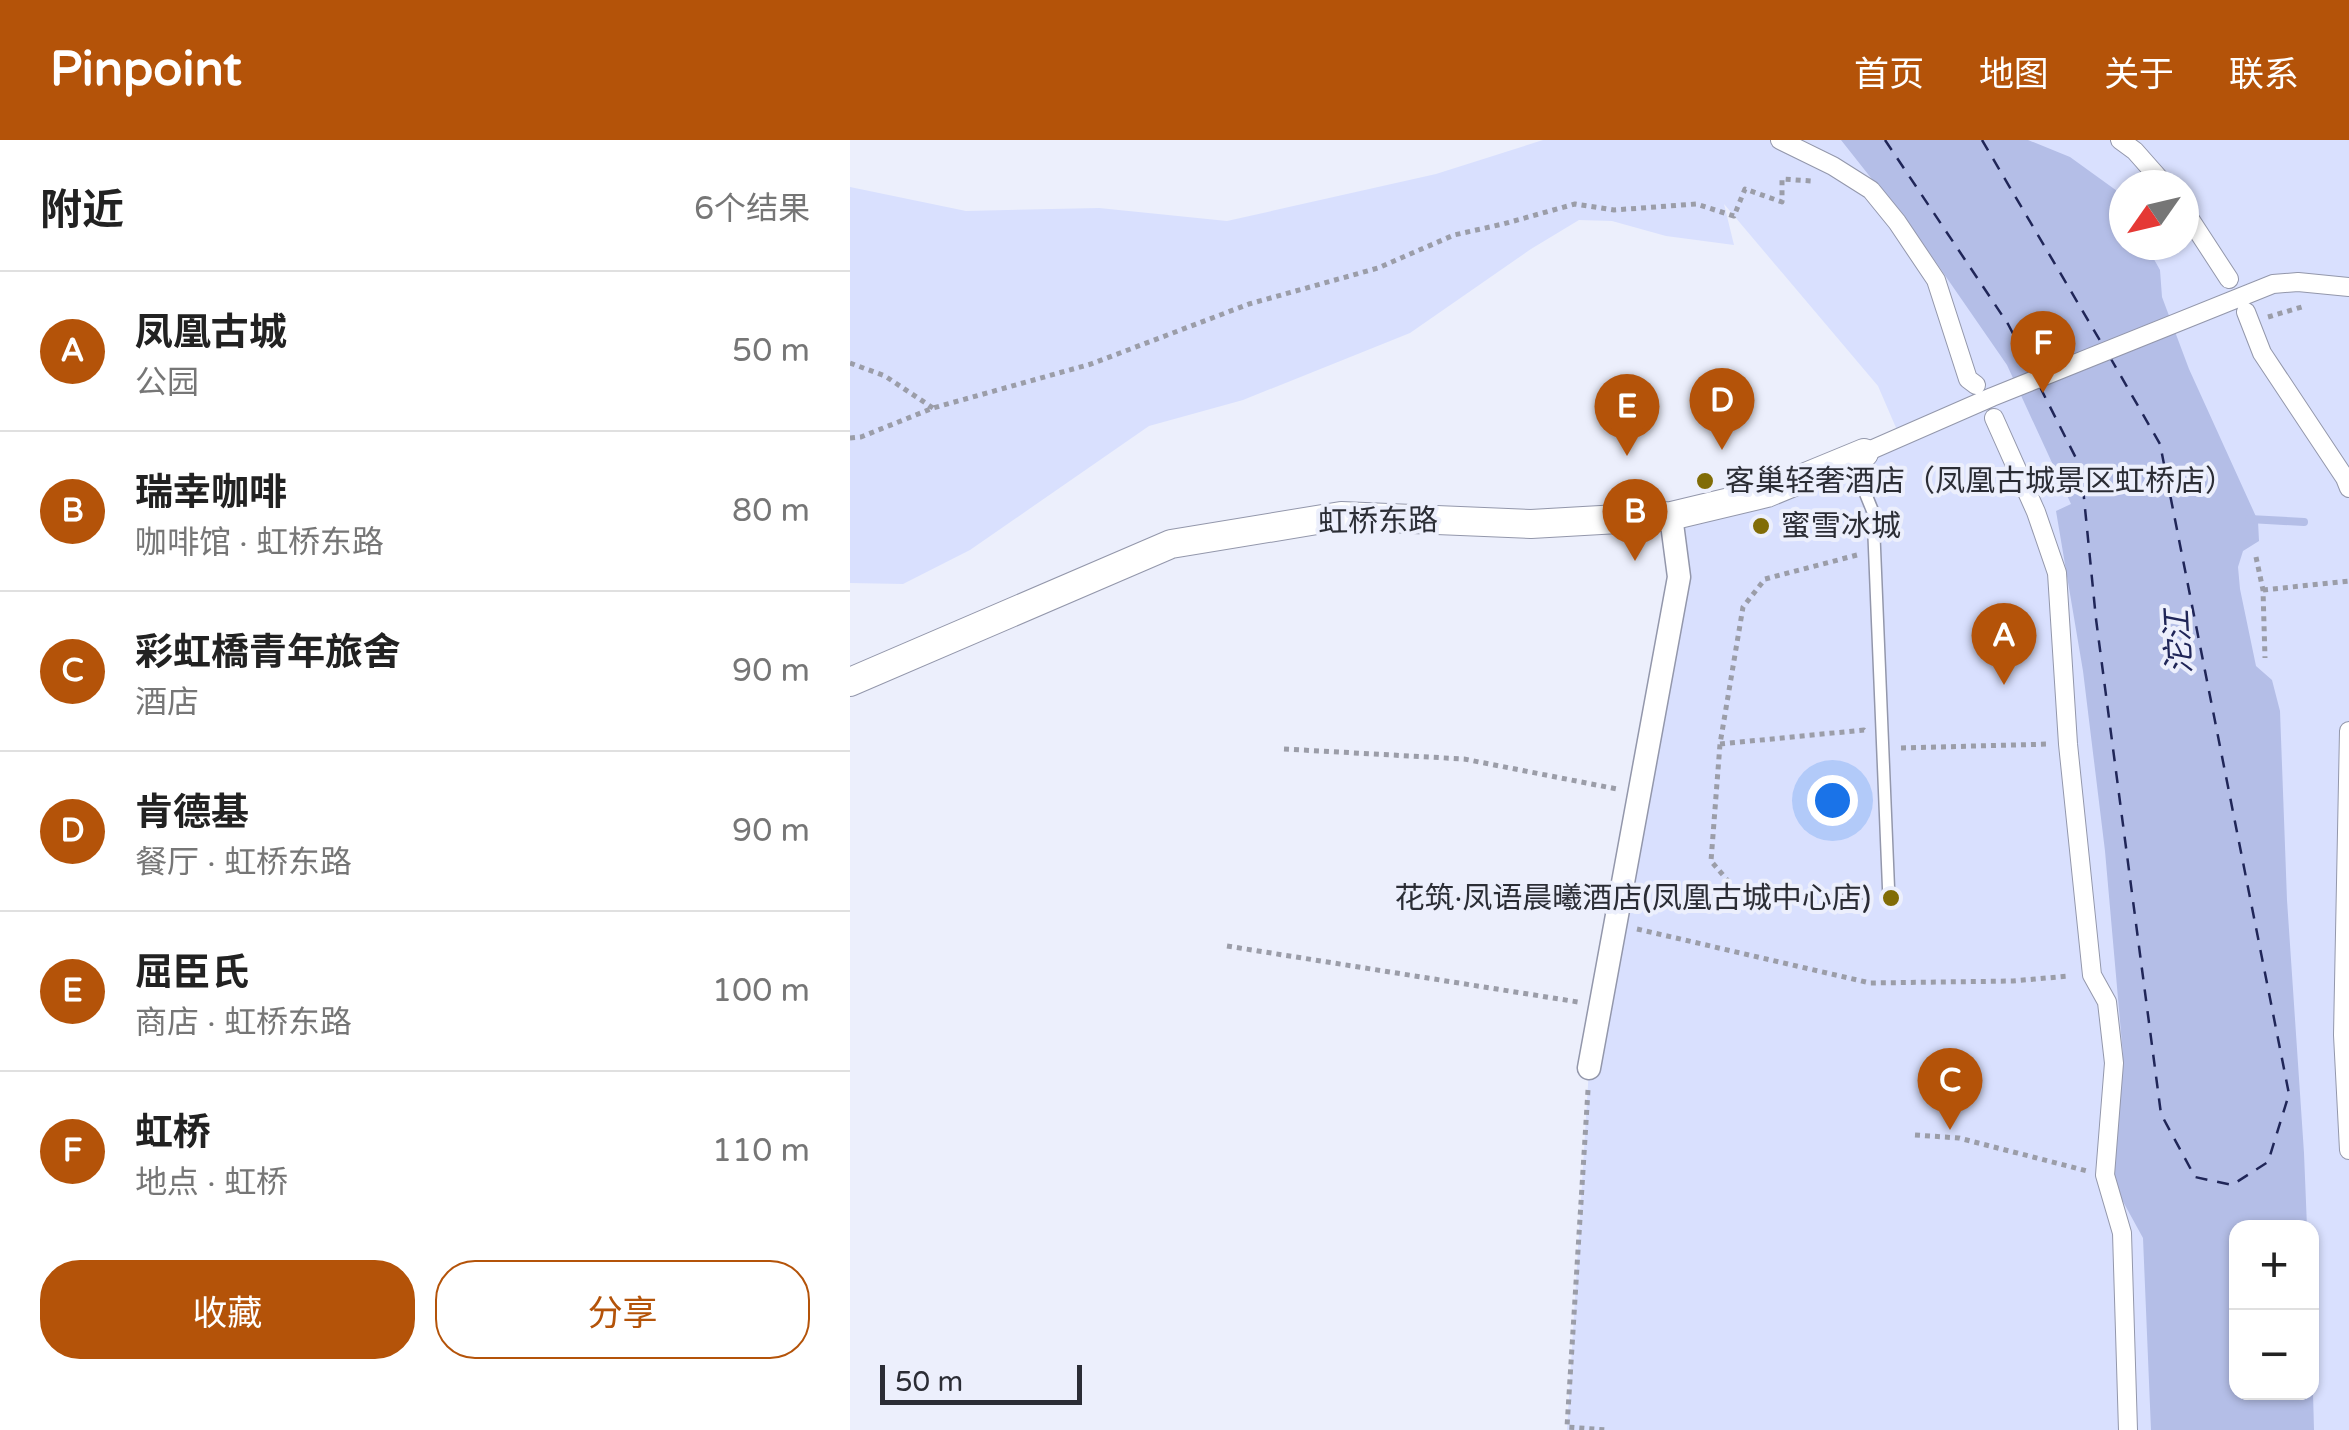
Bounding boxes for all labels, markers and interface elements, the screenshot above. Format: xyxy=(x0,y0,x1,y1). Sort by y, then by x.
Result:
text: Pinpoint xyxy=(50,41,241,99)
text: 首页 xyxy=(1854,54,1924,96)
text: 地图 xyxy=(1979,54,2049,96)
text: 关于 xyxy=(2104,54,2174,96)
text: 联系 xyxy=(2229,54,2299,96)
north arrow xyxy=(2109,170,2199,260)
text: 附近 xyxy=(40,185,124,236)
text: 6个结果 xyxy=(694,190,810,228)
text: 凤凰古城 xyxy=(135,310,287,356)
pin: F xyxy=(2010,310,2076,393)
text: A xyxy=(61,332,84,370)
text: 50 m xyxy=(732,332,810,370)
text: 公园 xyxy=(135,364,199,402)
pin: D xyxy=(1690,368,1754,450)
pin: E xyxy=(1594,374,1660,456)
place label: 客巢轻奢酒店（凤凰古城景区虹桥店） xyxy=(1725,463,2235,500)
text: 瑞幸咖啡 xyxy=(135,470,287,516)
marker: 客巢轻奢酒店（凤凰古城景区虹桥店） xyxy=(1694,470,1716,492)
pin: B xyxy=(1602,478,1668,561)
text: B xyxy=(61,492,84,530)
text: 80 m xyxy=(732,492,810,530)
street label: 虹桥东路 xyxy=(1318,502,1438,541)
place label: 蜜雪冰城 xyxy=(1781,508,1901,545)
marker: 蜜雪冰城 xyxy=(1750,515,1772,537)
text: 咖啡馆 · 虹桥东路 xyxy=(135,524,384,562)
pin: A xyxy=(1972,602,2036,685)
water label: 沱江 xyxy=(2158,606,2200,675)
text: 彩虹橋青年旅舍 xyxy=(135,630,401,676)
text: C xyxy=(61,652,84,690)
text: 90 m xyxy=(732,652,810,690)
text: 酒店 xyxy=(135,684,199,722)
your location xyxy=(1807,775,1858,826)
text: 肯德基 xyxy=(135,790,249,836)
text: D xyxy=(60,812,85,850)
text: 90 m xyxy=(732,812,810,850)
text: 餐厅 · 虹桥东路 xyxy=(135,844,352,882)
place label: 花筑·凤语晨曦酒店(凤凰古城中心店) xyxy=(1394,880,1871,917)
marker: 花筑·凤语晨曦酒店(凤凰古城中心店) xyxy=(1880,887,1902,909)
text: 屈臣氏 xyxy=(135,950,249,996)
text: E xyxy=(62,972,83,1010)
text: 100 m xyxy=(712,972,810,1010)
text: 商店 · 虹桥东路 xyxy=(135,1004,352,1042)
pin: C xyxy=(1918,1048,1982,1130)
text: 虹桥 xyxy=(135,1110,211,1156)
text: F xyxy=(63,1132,82,1170)
text: 110 m xyxy=(712,1132,810,1170)
text: 地点 · 虹桥 xyxy=(135,1164,288,1202)
map controls xyxy=(2229,1220,2319,1400)
button: + xyxy=(2229,1220,2319,1310)
button: 收藏 xyxy=(40,1260,415,1359)
button: 分享 xyxy=(435,1260,810,1359)
button: − xyxy=(2229,1310,2319,1400)
scale bar xyxy=(880,1360,1082,1404)
text: 50 m xyxy=(895,1365,963,1399)

